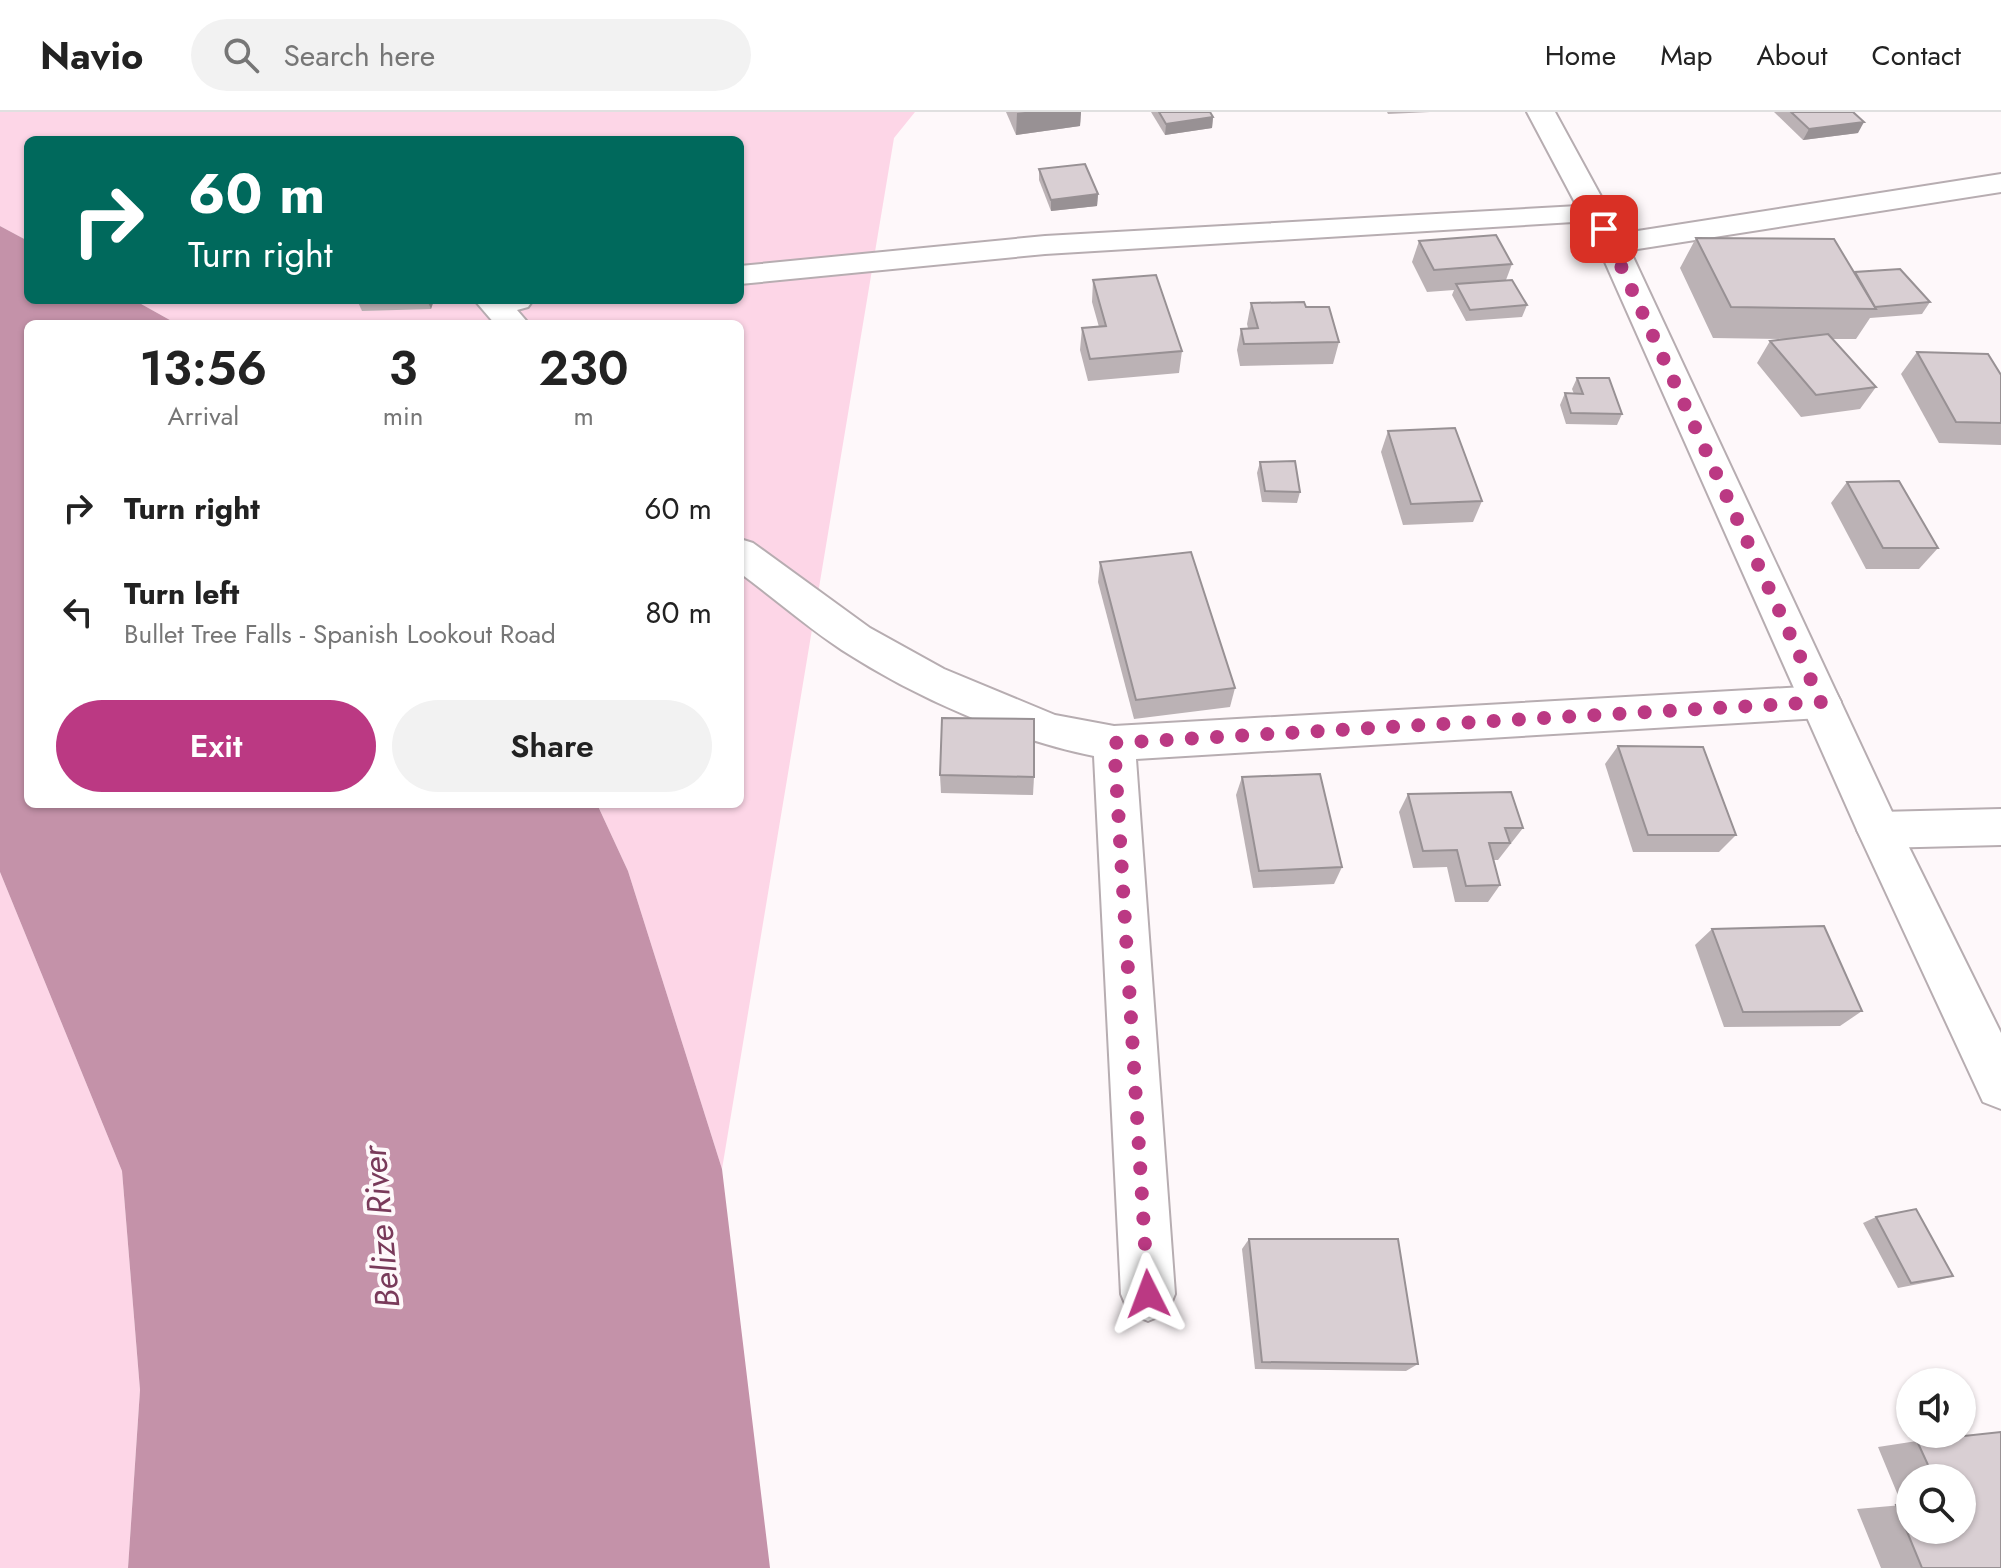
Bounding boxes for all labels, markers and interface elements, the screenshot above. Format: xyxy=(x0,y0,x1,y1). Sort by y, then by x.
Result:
search box xyxy=(191,19,751,91)
text: Navio xyxy=(40,28,143,83)
icon: search xyxy=(219,33,263,77)
text: Search here xyxy=(283,34,435,77)
text: Home xyxy=(1545,35,1616,76)
text: Map xyxy=(1660,35,1712,76)
text: About xyxy=(1756,35,1828,76)
text: Contact xyxy=(1872,35,1961,76)
text: 60 m xyxy=(188,153,325,234)
icon: right xyxy=(56,168,160,272)
pin xyxy=(1570,195,1638,263)
icon: arrive xyxy=(1582,207,1626,251)
text: Turn right xyxy=(188,228,333,280)
text: 13:56 xyxy=(139,334,267,403)
text: 3 xyxy=(389,334,417,403)
text: 230 xyxy=(539,334,629,403)
text: Arrival xyxy=(168,397,239,435)
text: min xyxy=(383,397,423,435)
text: m xyxy=(574,397,594,435)
icon: right xyxy=(56,486,100,530)
text: Turn right xyxy=(124,487,260,530)
text: 60 m xyxy=(644,487,712,530)
text: Turn left xyxy=(124,572,239,615)
icon: left xyxy=(56,590,100,634)
text: 80 m xyxy=(645,591,712,634)
text: Bullet Tree Falls - Spanish Lookout Road xyxy=(124,615,556,653)
button: Exit xyxy=(56,700,376,792)
button: Share xyxy=(392,700,712,792)
water label: Belize River xyxy=(349,1142,413,1310)
position arrow xyxy=(1106,1252,1190,1336)
map controls xyxy=(1896,1368,1976,1544)
button: sound xyxy=(1896,1368,1976,1448)
button: search xyxy=(1896,1464,1976,1544)

